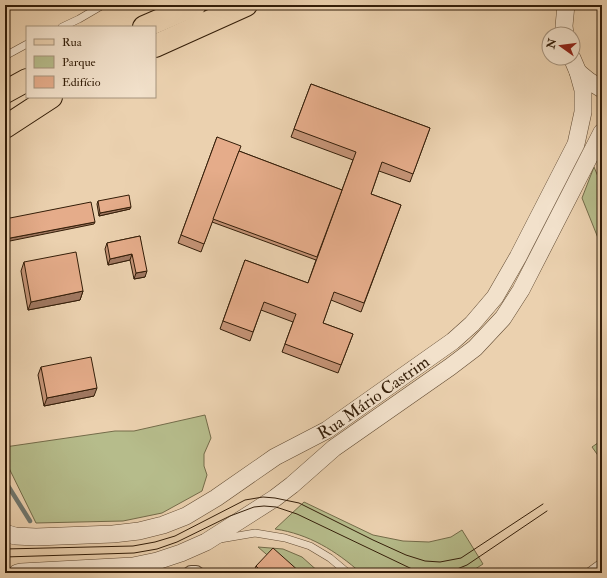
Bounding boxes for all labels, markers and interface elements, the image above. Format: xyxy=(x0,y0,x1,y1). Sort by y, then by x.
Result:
legend xyxy=(26,26,156,98)
north arrow xyxy=(541,26,581,66)
text: Rua xyxy=(62,35,83,50)
text: N xyxy=(544,36,560,51)
text: Parque xyxy=(62,55,96,70)
text: Edifício xyxy=(62,75,101,90)
street label: Rua Mário Castrim xyxy=(314,351,433,444)

